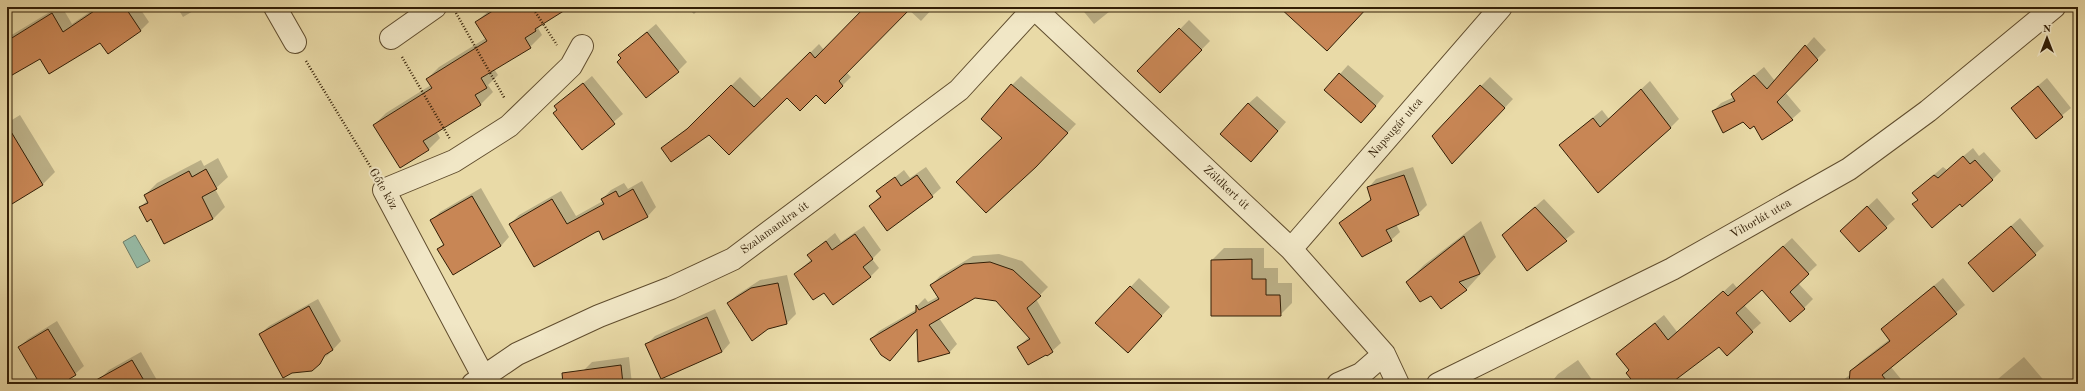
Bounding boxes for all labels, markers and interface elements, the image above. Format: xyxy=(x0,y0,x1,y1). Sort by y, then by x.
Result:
north arrow xyxy=(2027,18,2067,58)
text: N xyxy=(2043,24,2052,35)
street label: Napsugár utca xyxy=(1367,96,1425,160)
street label: Zöldkert út xyxy=(1201,164,1251,212)
street label: Gőte köz xyxy=(367,166,399,212)
street label: Vihorlát utca xyxy=(1729,197,1793,241)
street label: Szalamandra út xyxy=(739,199,811,257)

